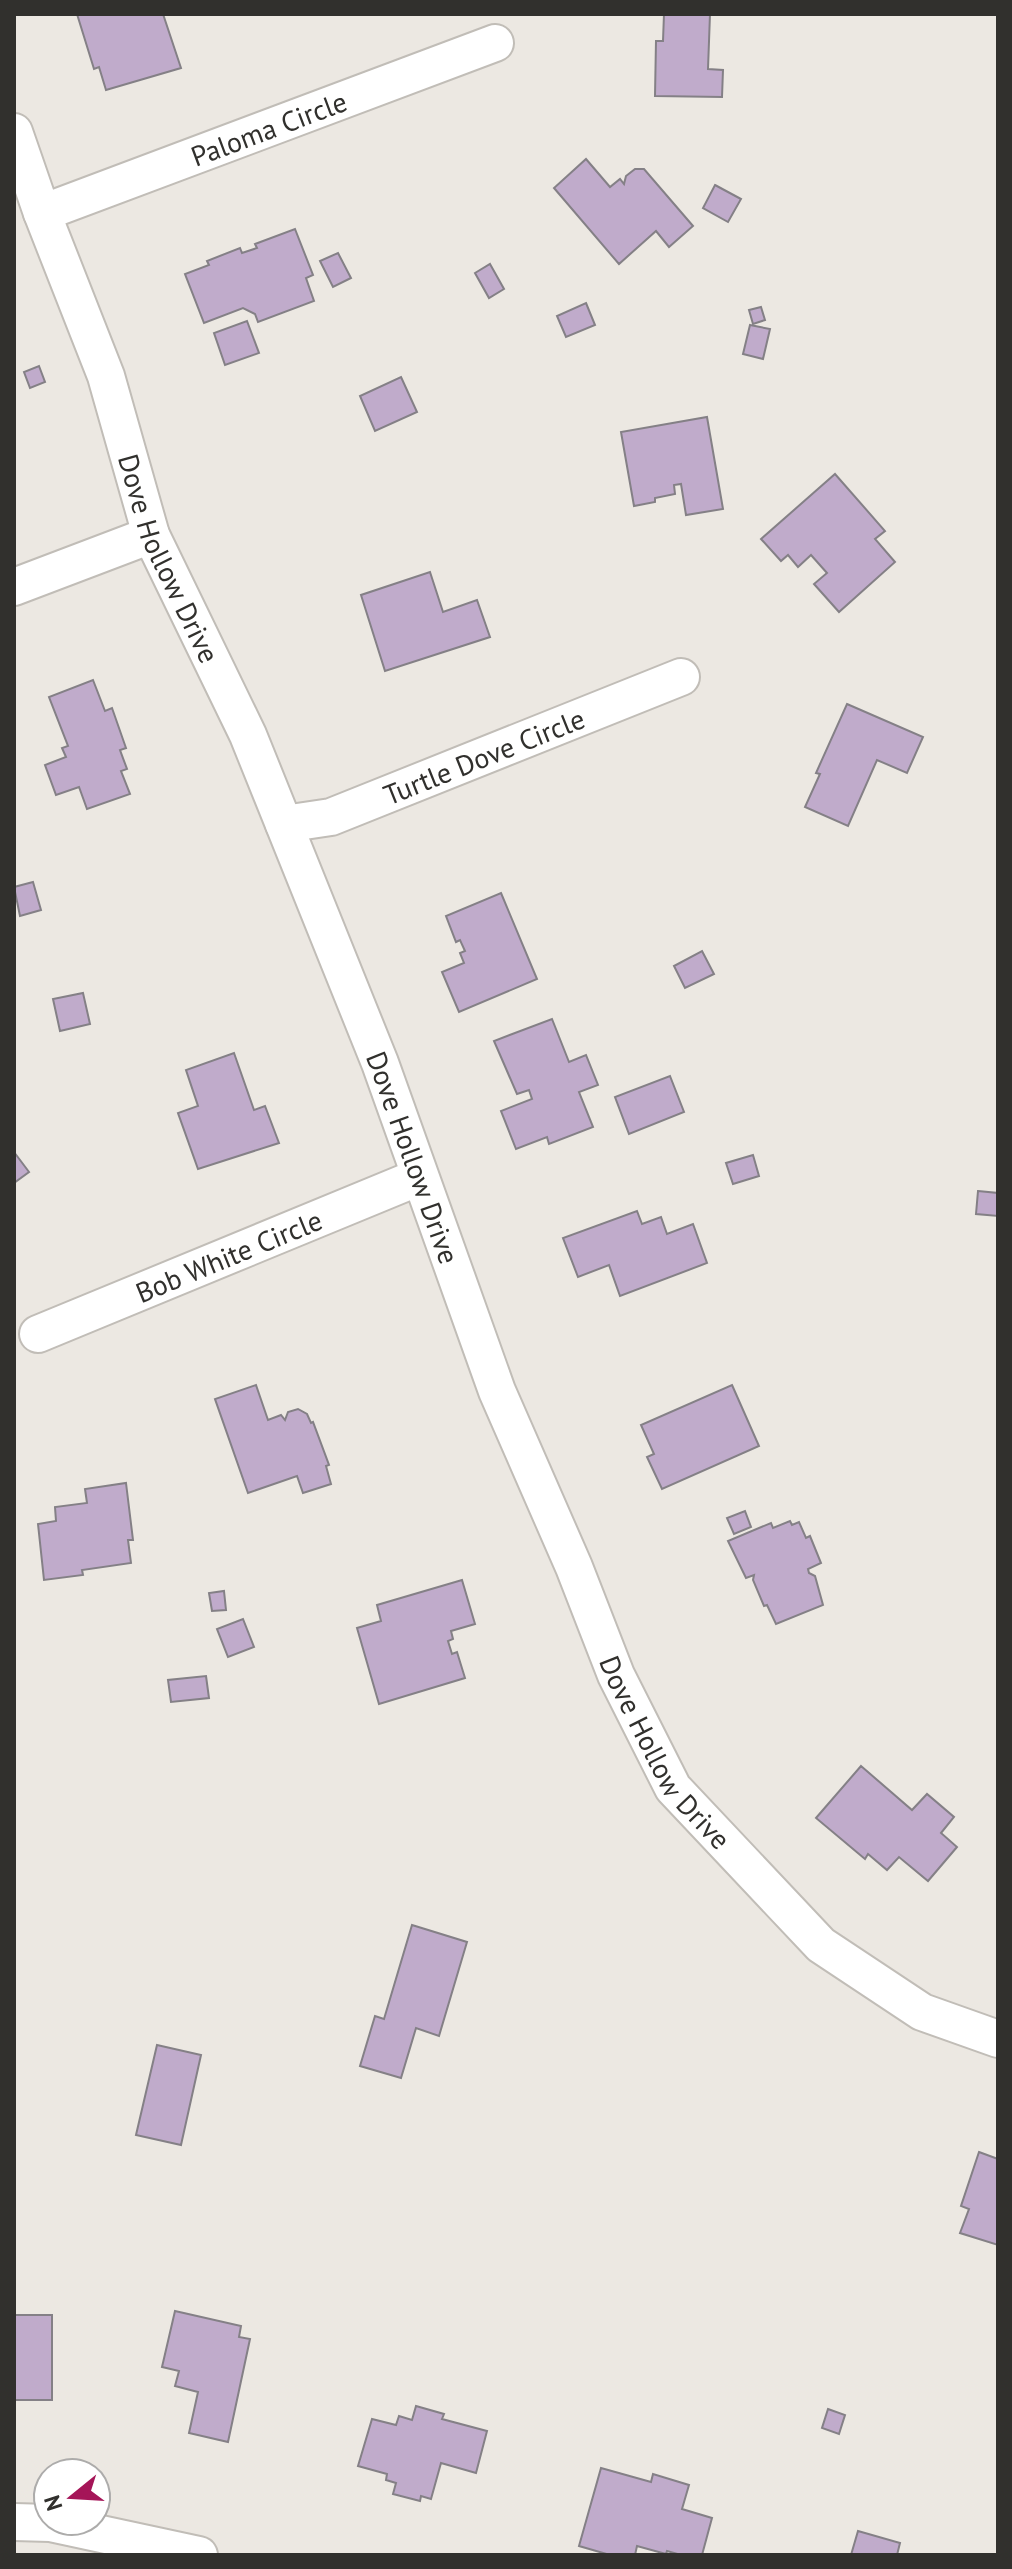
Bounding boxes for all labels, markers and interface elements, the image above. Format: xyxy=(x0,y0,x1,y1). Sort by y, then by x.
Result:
street label: Paloma Circle xyxy=(185,82,352,174)
street label: Dove Hollow Drive xyxy=(110,450,229,669)
street label: Turtle Dove Circle xyxy=(378,699,590,813)
street label: Dove Hollow Drive xyxy=(359,1045,469,1269)
street label: Bob White Circle xyxy=(130,1201,327,1310)
street label: Dove Hollow Drive xyxy=(592,1650,739,1857)
north arrow xyxy=(32,2457,112,2537)
text: N xyxy=(37,2492,69,2514)

